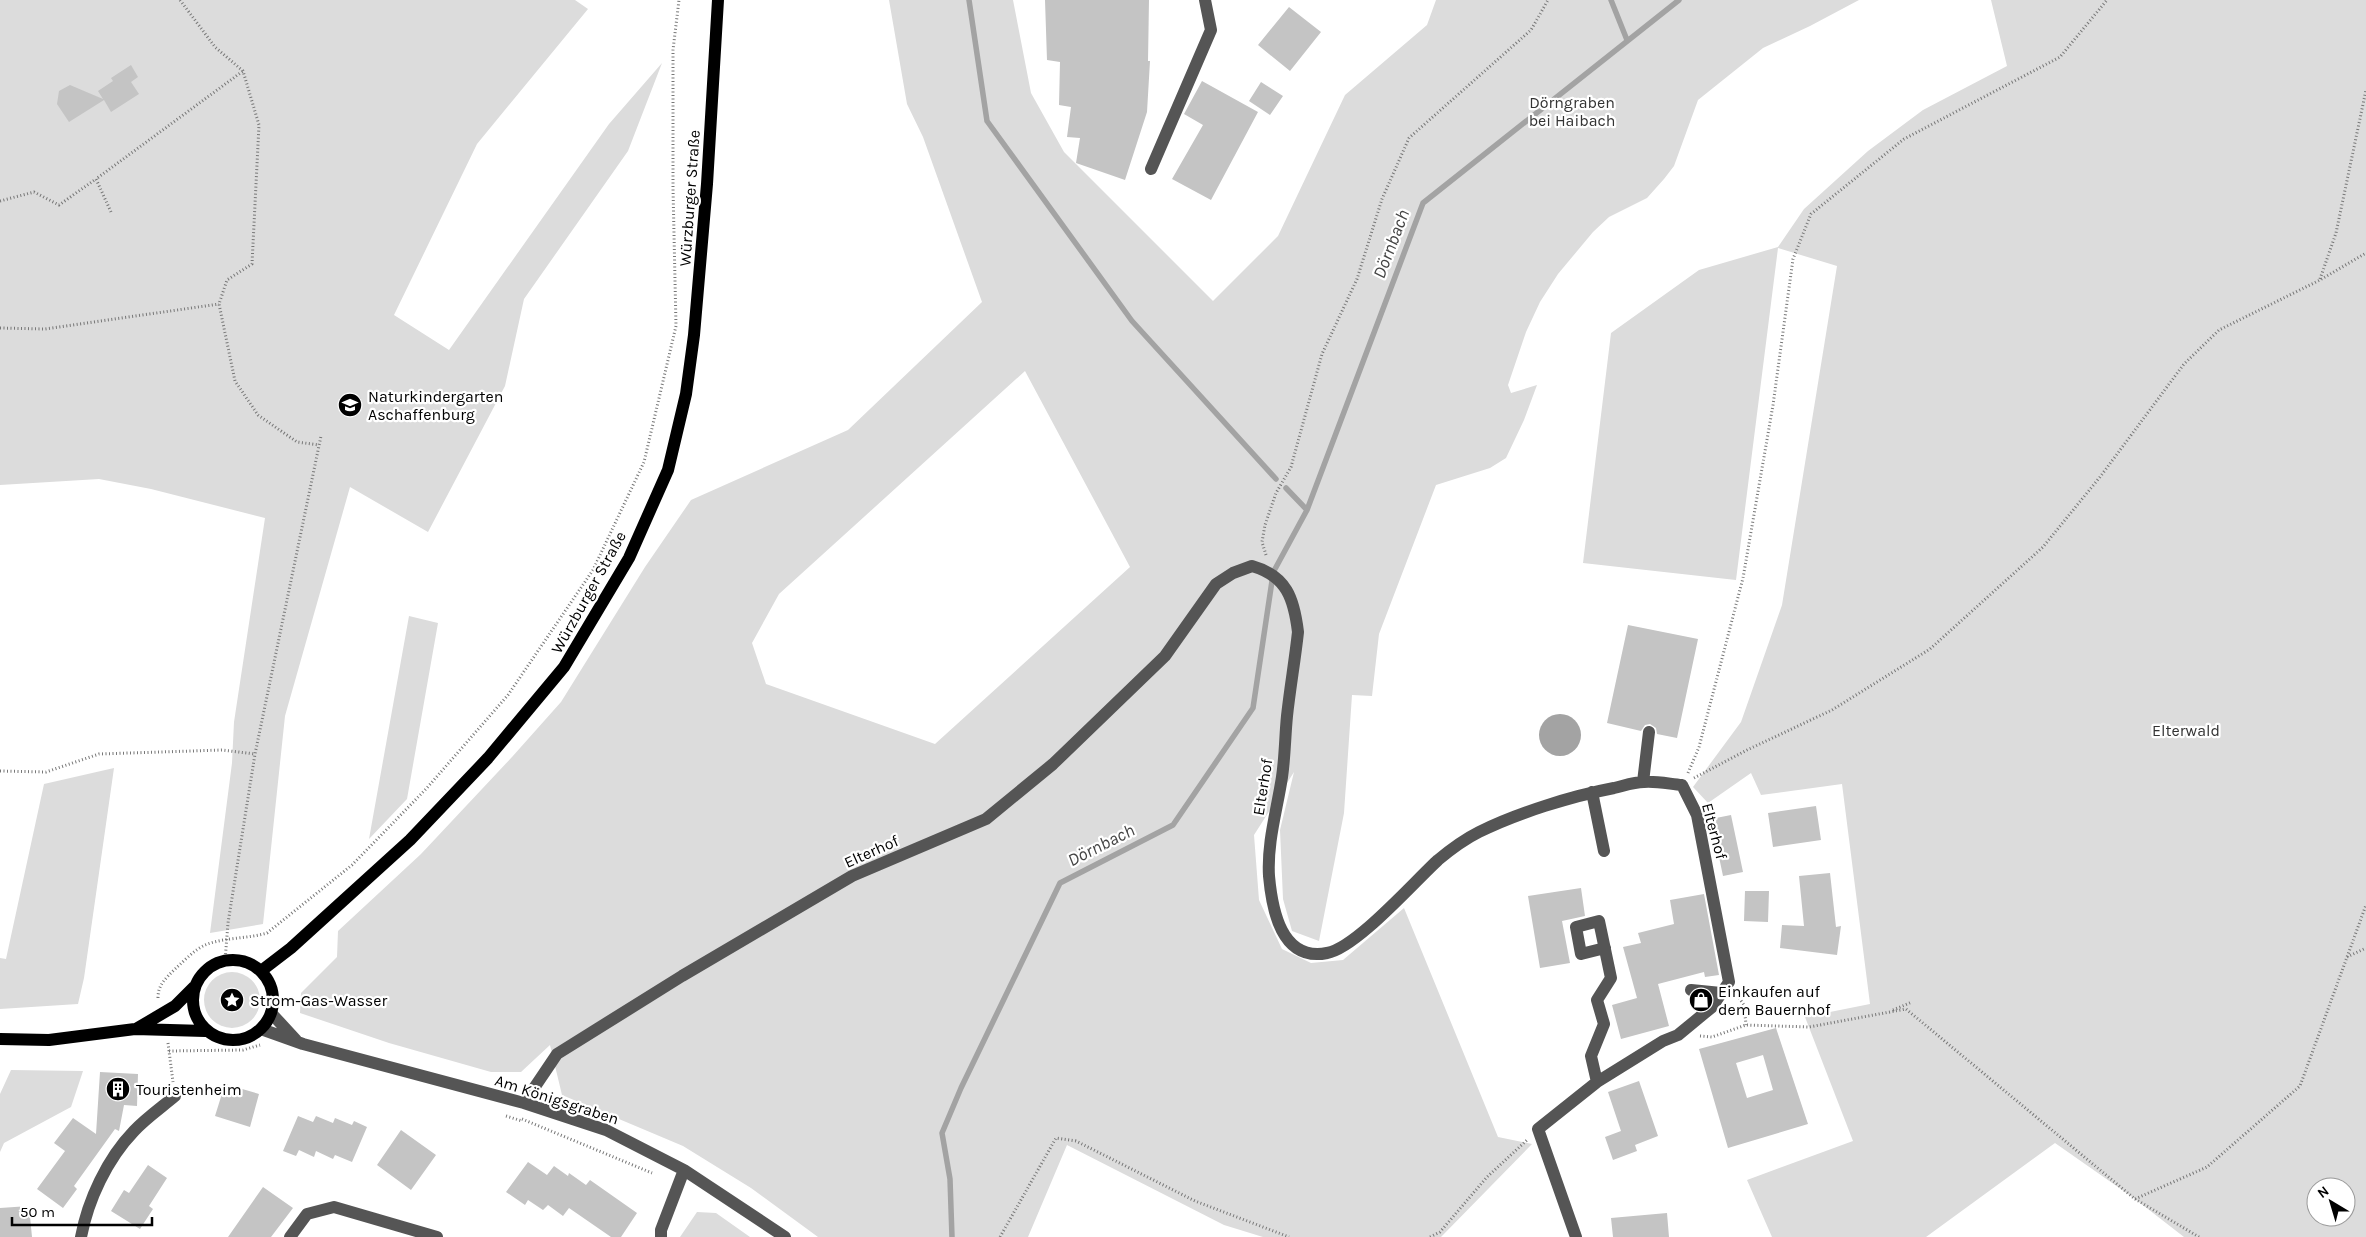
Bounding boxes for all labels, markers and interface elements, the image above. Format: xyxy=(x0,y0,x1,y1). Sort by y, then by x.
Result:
park label: Dörngraben bei Haibach xyxy=(1529,93,1615,130)
street label: Würzburger Straße xyxy=(675,129,704,267)
water label: Dörnbach xyxy=(1368,206,1414,282)
place label: Naturkindergarten Aschaffenburg xyxy=(368,387,503,424)
school or university icon: Naturkindergarten Aschaffenburg xyxy=(337,392,363,418)
street label: Würzburger Straße xyxy=(547,528,630,657)
park label: Elterwald xyxy=(2152,721,2220,740)
street label: Elterhof xyxy=(1249,757,1276,817)
street label: Elterhof xyxy=(1698,801,1731,862)
water label: Dörnbach xyxy=(1064,819,1138,871)
street label: Elterhof xyxy=(841,831,902,872)
place label: Einkaufen auf dem Bauernhof xyxy=(1718,982,1831,1019)
place icon: Strom-Gas-Wasser xyxy=(219,987,245,1013)
shop icon: Einkaufen auf dem Bauernhof xyxy=(1688,987,1714,1013)
place label: Strom-Gas-Wasser xyxy=(250,991,387,1010)
street label: Am Königsgraben xyxy=(492,1070,621,1128)
building icon: Touristenheim xyxy=(105,1076,131,1102)
place label: Touristenheim xyxy=(136,1080,242,1099)
north arrow xyxy=(2306,1177,2356,1227)
text: N xyxy=(2314,1182,2332,1202)
scale bar xyxy=(12,1194,152,1226)
text: 50 m xyxy=(20,1203,55,1221)

